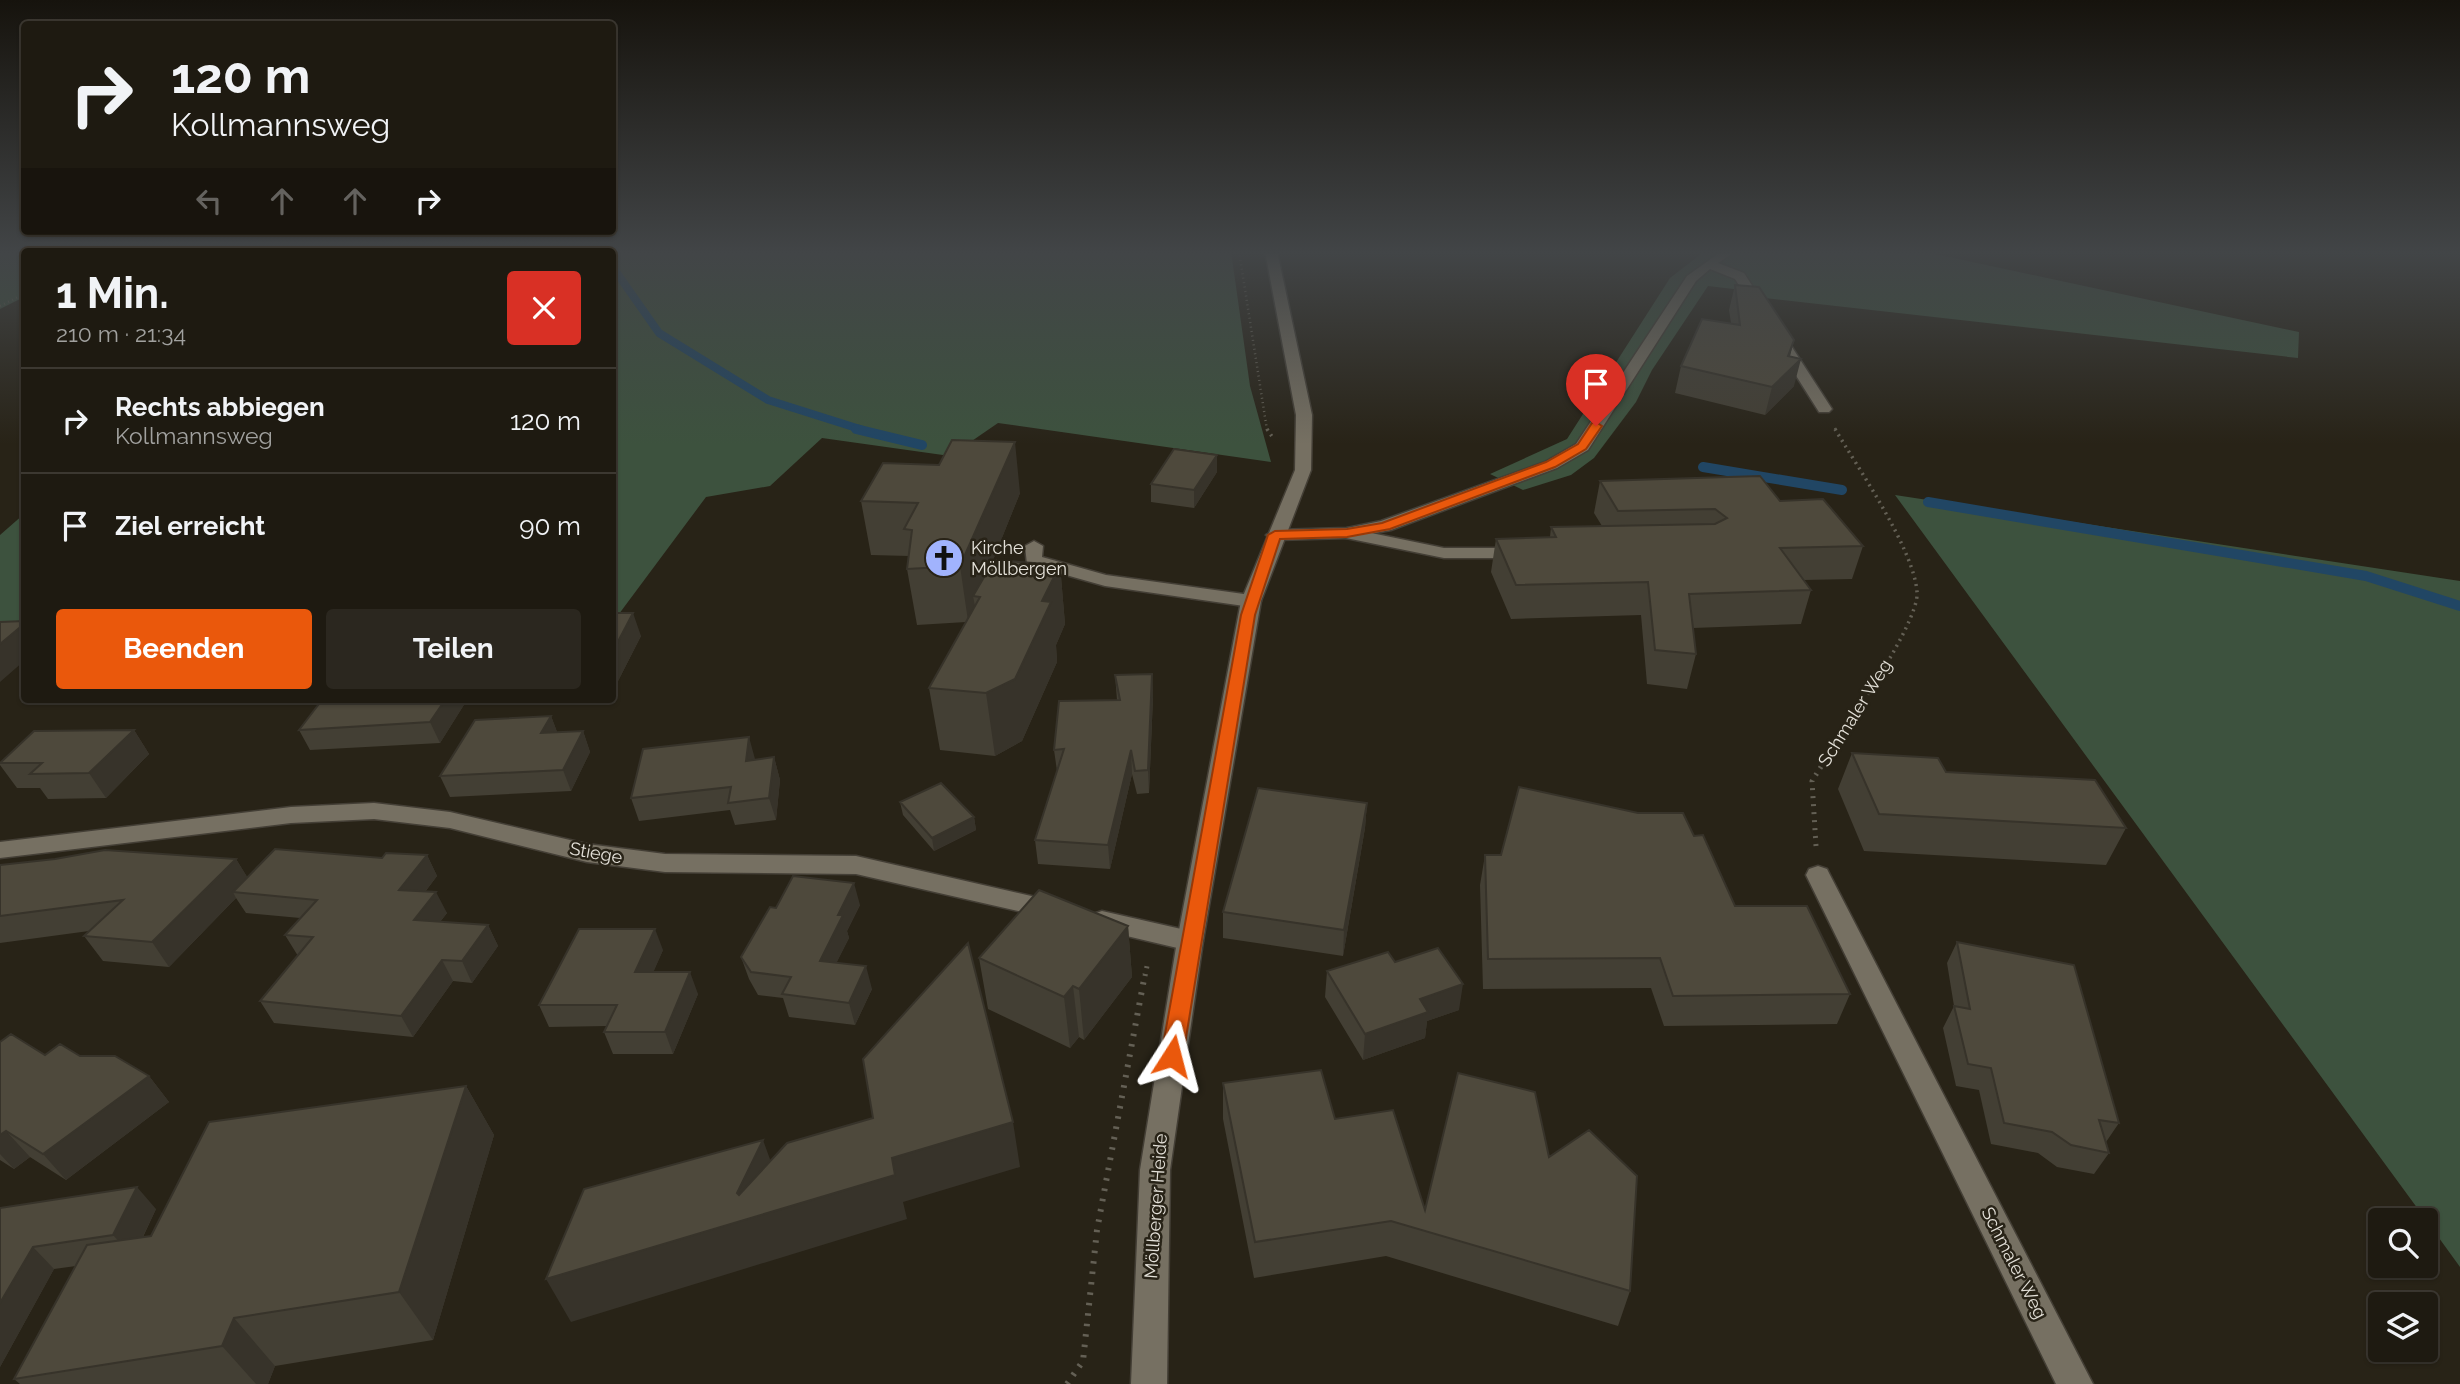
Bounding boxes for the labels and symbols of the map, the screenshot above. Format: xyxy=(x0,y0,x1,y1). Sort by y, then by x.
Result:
pin xyxy=(1566,354,1626,426)
church icon: Kirche Möllbergen xyxy=(923,537,965,579)
place label: Kirche Möllbergen xyxy=(971,537,1067,579)
street label: Schmaler Weg xyxy=(1813,655,1896,770)
street label: Stiege xyxy=(568,838,624,868)
position arrow xyxy=(1135,1019,1209,1093)
street label: Möllberger Heide xyxy=(1140,1132,1171,1279)
street label: Schmaler Weg xyxy=(1977,1204,2052,1322)

